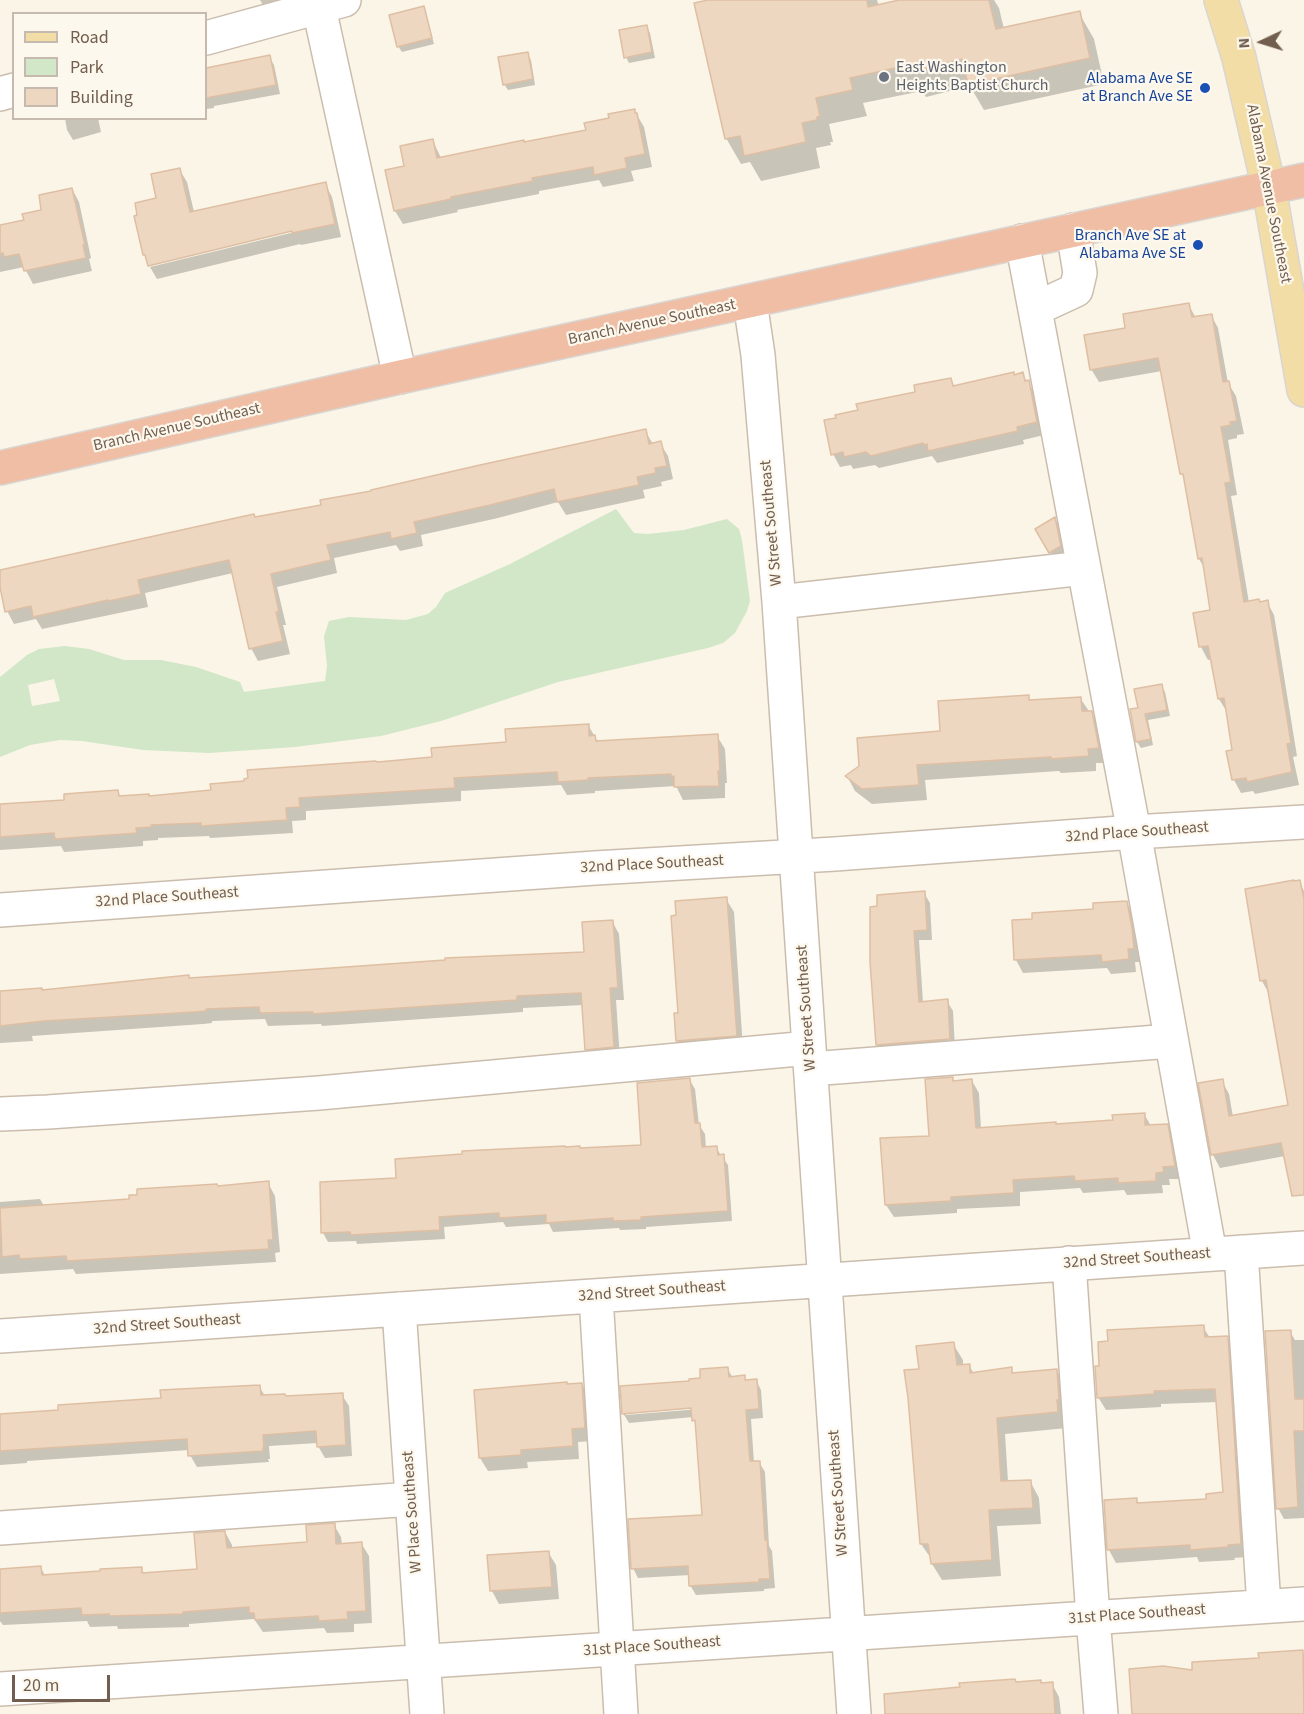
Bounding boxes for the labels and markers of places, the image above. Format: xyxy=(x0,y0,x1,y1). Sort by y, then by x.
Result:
place label: East Washington Heights Baptist Church xyxy=(896,58,1049,96)
place label: Alabama Ave SE at Branch Ave SE xyxy=(1082,69,1193,107)
marker: East Washington Heights Baptist Church xyxy=(877,70,891,84)
marker: Alabama Ave SE at Branch Ave SE xyxy=(1198,81,1212,95)
place label: Branch Ave SE at Alabama Ave SE xyxy=(1075,226,1186,264)
marker: Branch Ave SE at Alabama Ave SE xyxy=(1191,238,1205,252)

